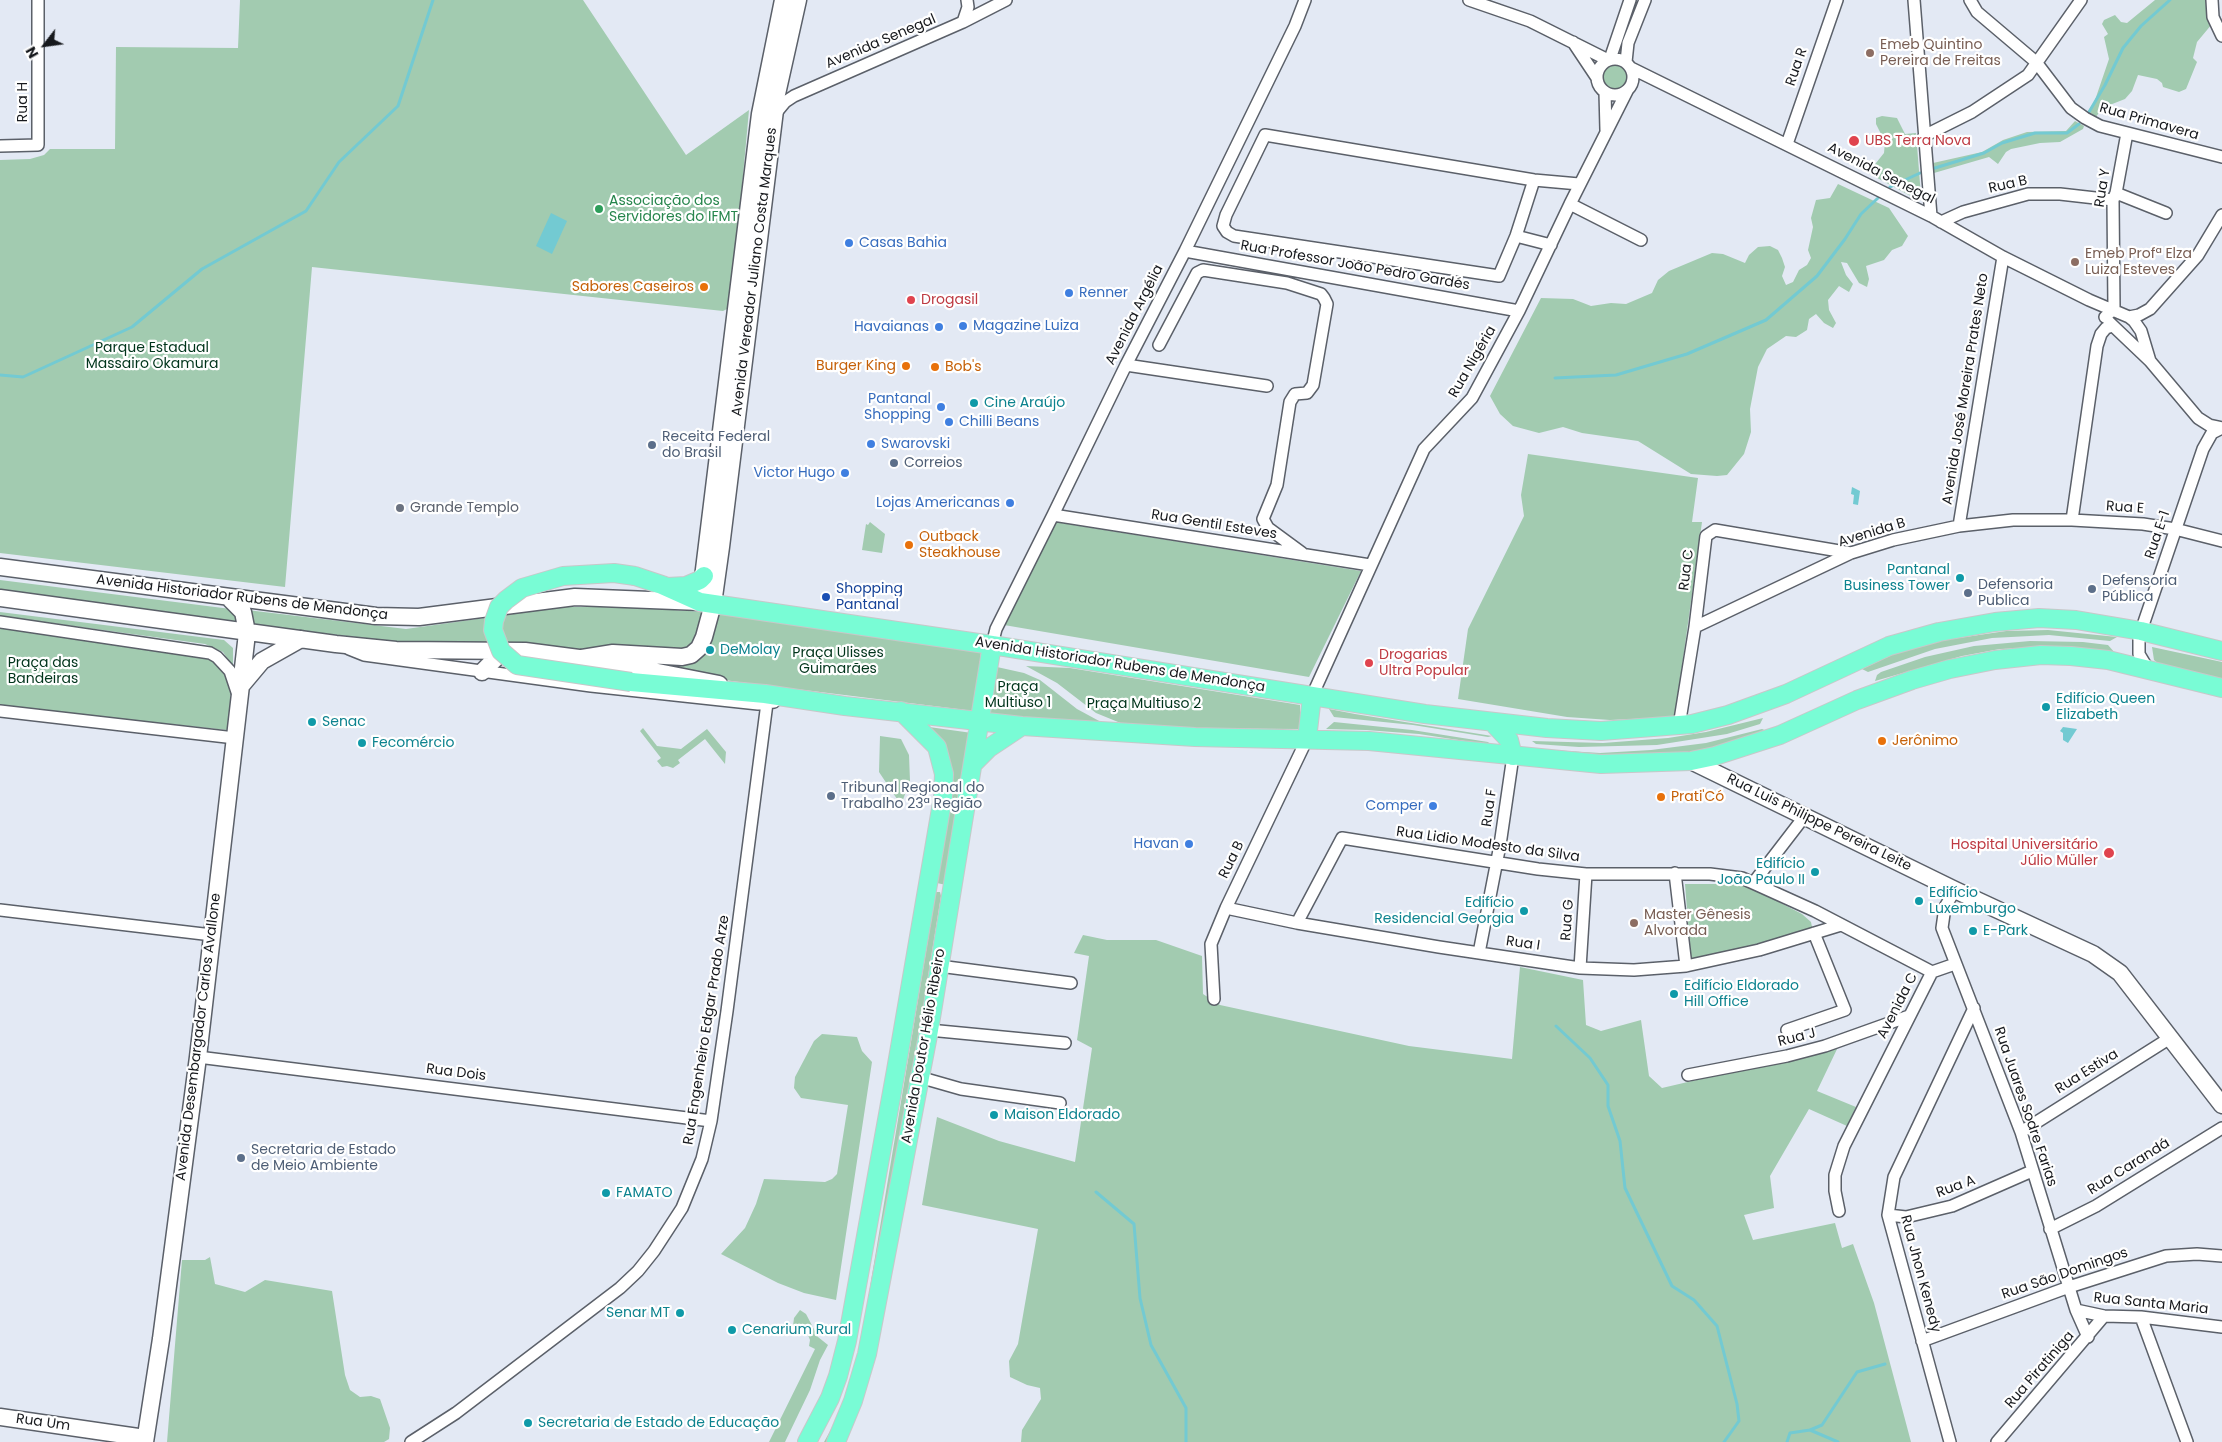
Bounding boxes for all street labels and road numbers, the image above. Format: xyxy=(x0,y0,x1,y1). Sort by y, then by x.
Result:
street label: Avenida Senegal xyxy=(823,11,939,73)
street label: Rua R xyxy=(1783,46,1811,88)
street label: Rua H xyxy=(15,82,31,122)
street label: Rua Primavera xyxy=(2097,100,2201,144)
street label: Avenida Vereador Juliano Costa Marques xyxy=(729,127,781,417)
street label: Avenida Senegal xyxy=(1825,140,1937,208)
street label: Rua Y xyxy=(2092,168,2114,208)
street label: Rua B xyxy=(1987,172,2029,198)
street label: Rua Professor João Pedro Gardés xyxy=(1239,238,1471,294)
street label: Avenida Argélia xyxy=(1103,262,1167,368)
street label: Avenida José Moreira Prates Neto xyxy=(1939,272,1993,506)
street label: Rua Nigéria xyxy=(1446,323,1500,401)
street label: Rua E xyxy=(2106,498,2144,518)
street label: Rua Gentil Esteves xyxy=(1150,507,1278,543)
street label: Rua E-1 xyxy=(2142,509,2174,561)
street label: Avenida B xyxy=(1836,515,1908,551)
street label: Rua C xyxy=(1676,548,1698,592)
street label: Avenida Historiador Rubens de Mendonça xyxy=(95,572,389,624)
street label: Avenida Historiador Rubens de Mendonça xyxy=(974,634,1266,696)
street label: Rua Luis Philippe Pereira Leite xyxy=(1724,771,1914,875)
street label: Rua F xyxy=(1479,788,1501,828)
street label: Rua Lidio Modesto da Silva xyxy=(1395,824,1581,866)
street label: Rua B xyxy=(1216,839,1248,881)
street label: Avenida Desembargador Carlos Avallone xyxy=(173,892,225,1182)
street label: Rua G xyxy=(1558,899,1578,941)
street label: Rua Engenheiro Edgar Prado Arze xyxy=(681,914,733,1146)
street label: Rua I xyxy=(1505,933,1541,955)
street label: Avenida Doutor Hélio Ribeiro xyxy=(899,947,949,1145)
street label: Avenida C xyxy=(1874,970,1922,1042)
street label: Rua J xyxy=(1776,1025,1818,1051)
street label: Rua Juares Sodre Farias xyxy=(1990,1025,2060,1189)
street label: Rua Estiva xyxy=(2052,1046,2122,1098)
street label: Rua Dois xyxy=(425,1061,487,1085)
street label: Rua Carandá xyxy=(2085,1135,2173,1199)
street label: Rua A xyxy=(1934,1172,1978,1202)
street label: Rua Jhon Kenedy xyxy=(1896,1214,1944,1334)
street label: Rua São Domingos xyxy=(2000,1244,2130,1304)
street label: Rua Santa Maria xyxy=(2093,1290,2209,1318)
street label: Rua Piratiniga xyxy=(2002,1328,2078,1412)
street label: Rua Um xyxy=(15,1411,71,1435)

